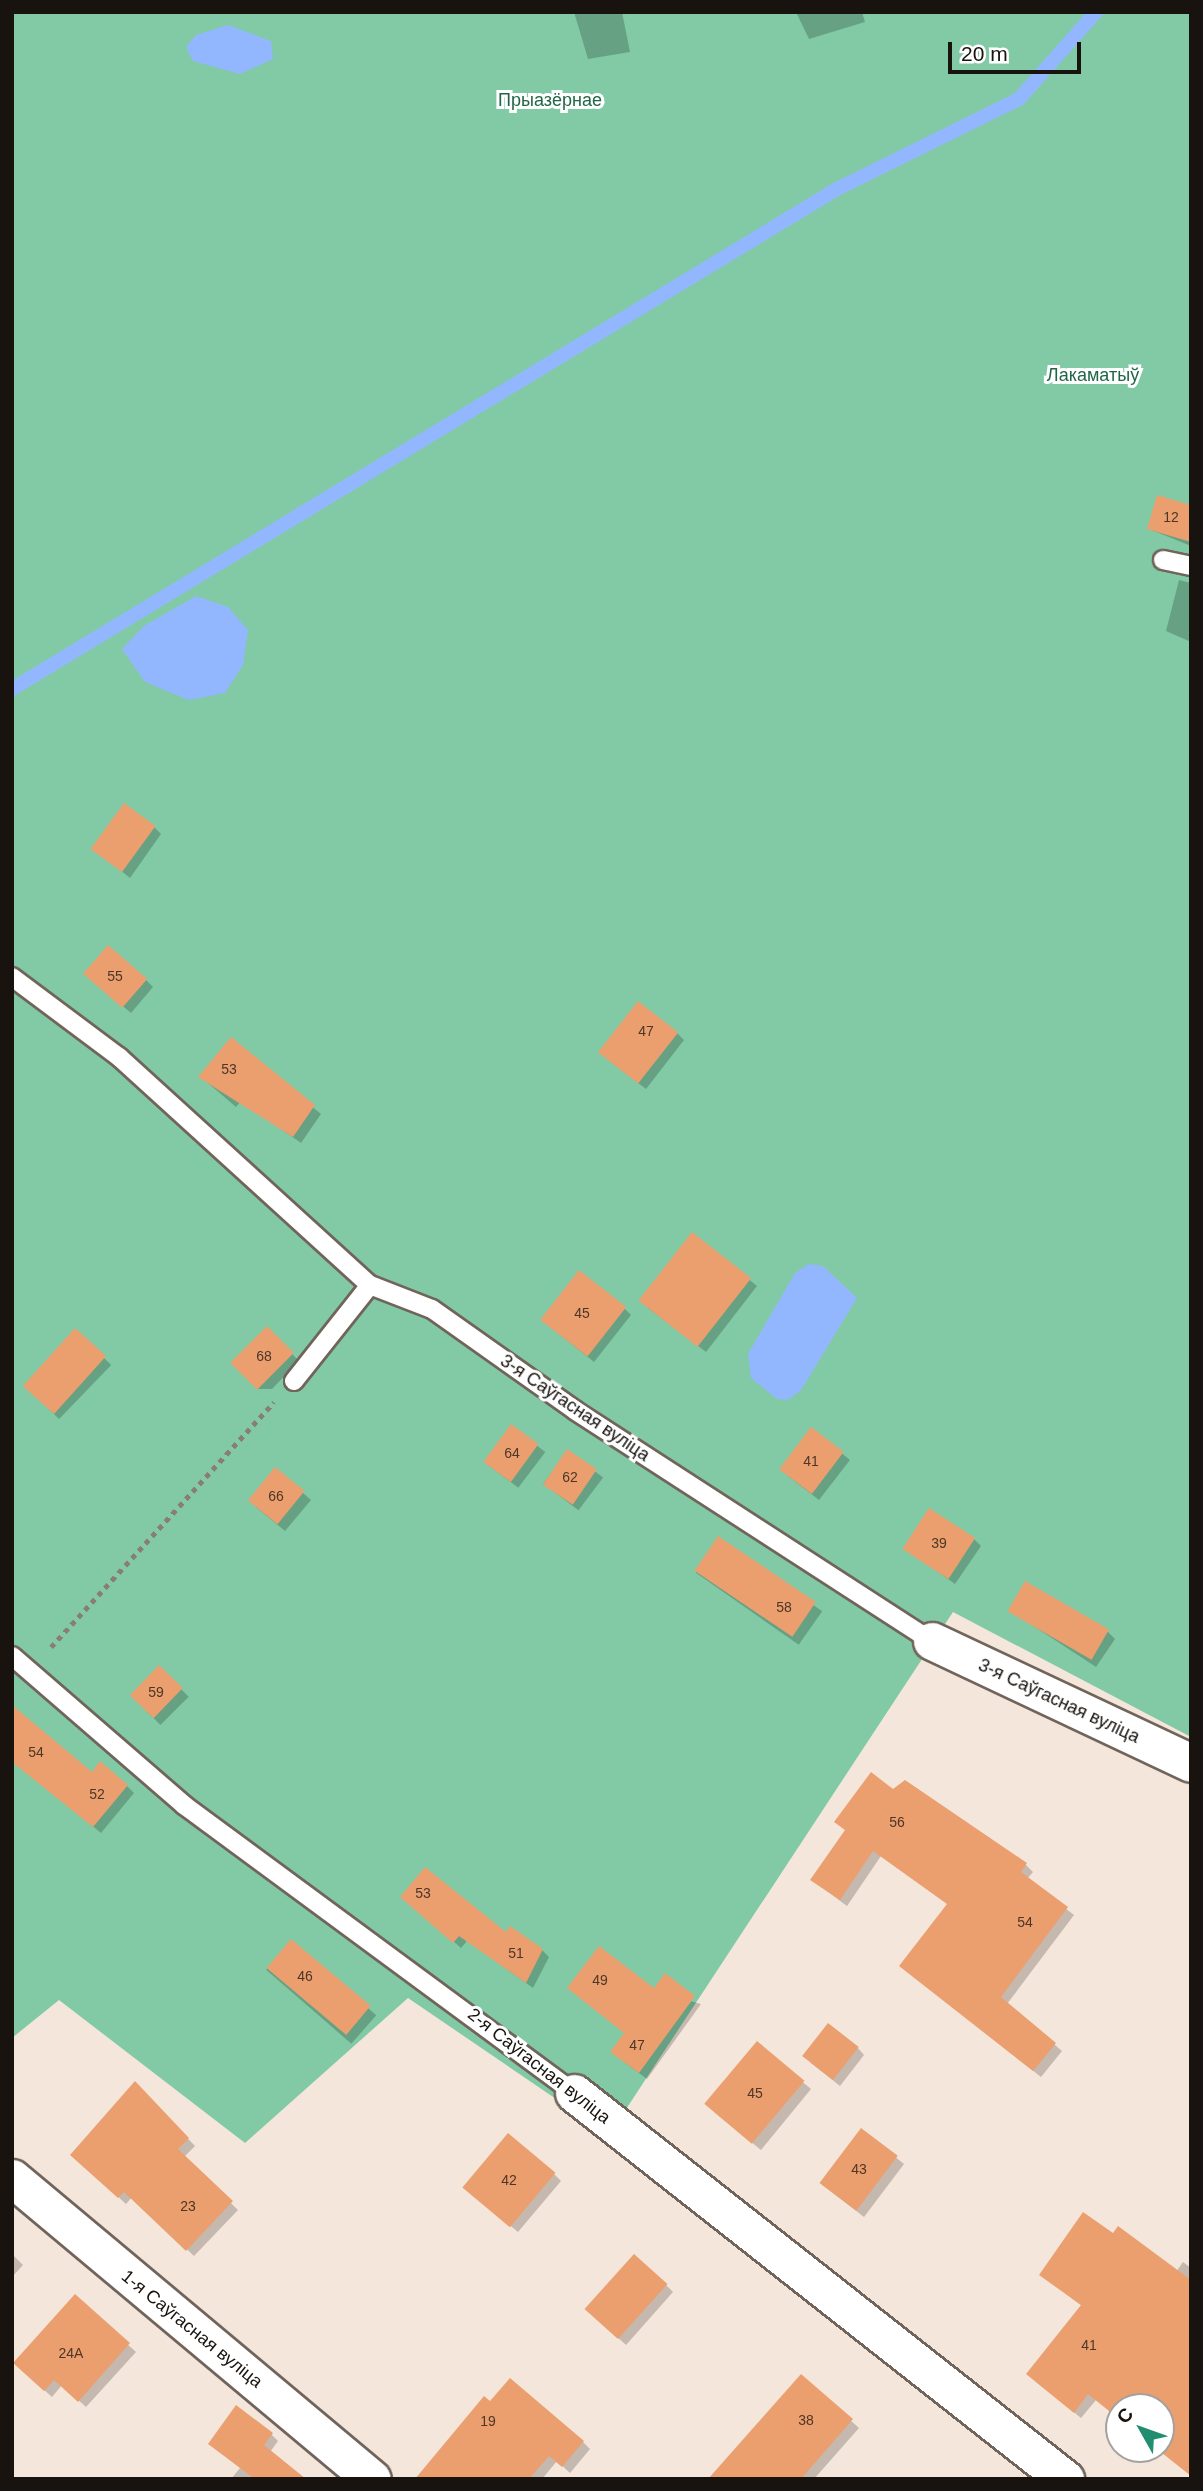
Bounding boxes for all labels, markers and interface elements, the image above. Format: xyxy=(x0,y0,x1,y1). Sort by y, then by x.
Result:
scale bar xyxy=(951,28,1084,72)
text: 20 m xyxy=(961,42,1008,65)
park label: Прыазёрнае xyxy=(498,89,602,111)
park label: Лакаматыў xyxy=(1047,364,1139,386)
house number: 12 xyxy=(1163,509,1179,525)
house number: 55 xyxy=(107,968,123,984)
house number: 47 xyxy=(638,1023,654,1039)
house number: 53 xyxy=(221,1061,237,1077)
house number: 45 xyxy=(574,1305,590,1321)
house number: 68 xyxy=(256,1348,272,1364)
street label: 3-я Саўгасная вуліца xyxy=(496,1350,654,1466)
house number: 64 xyxy=(504,1445,520,1461)
house number: 41 xyxy=(803,1453,819,1469)
house number: 62 xyxy=(562,1469,578,1485)
house number: 66 xyxy=(268,1488,284,1504)
house number: 39 xyxy=(931,1535,947,1551)
house number: 58 xyxy=(776,1599,792,1615)
street label: 3-я Саўгасная вуліца xyxy=(975,1654,1143,1748)
house number: 59 xyxy=(148,1684,164,1700)
house number: 54 xyxy=(28,1744,44,1760)
house number: 52 xyxy=(89,1786,105,1802)
house number: 56 xyxy=(889,1814,905,1830)
house number: 53 xyxy=(415,1885,431,1901)
house number: 54 xyxy=(1017,1914,1033,1930)
house number: 51 xyxy=(508,1945,524,1961)
house number: 46 xyxy=(297,1968,313,1984)
house number: 49 xyxy=(592,1972,608,1988)
street label: 2-я Саўгасная вуліца xyxy=(463,2003,615,2129)
house number: 47 xyxy=(629,2037,645,2053)
house number: 45 xyxy=(747,2085,763,2101)
house number: 43 xyxy=(851,2161,867,2177)
house number: 42 xyxy=(501,2172,517,2188)
house number: 23 xyxy=(180,2198,196,2214)
street label: 1-я Саўгасная вуліца xyxy=(117,2265,267,2393)
house number: 41 xyxy=(1081,2337,1097,2353)
house number: 24А xyxy=(59,2345,83,2361)
north arrow xyxy=(1105,2393,1175,2463)
text: С xyxy=(1113,2403,1138,2427)
house number: 38 xyxy=(798,2412,814,2428)
house number: 19 xyxy=(480,2413,496,2429)

